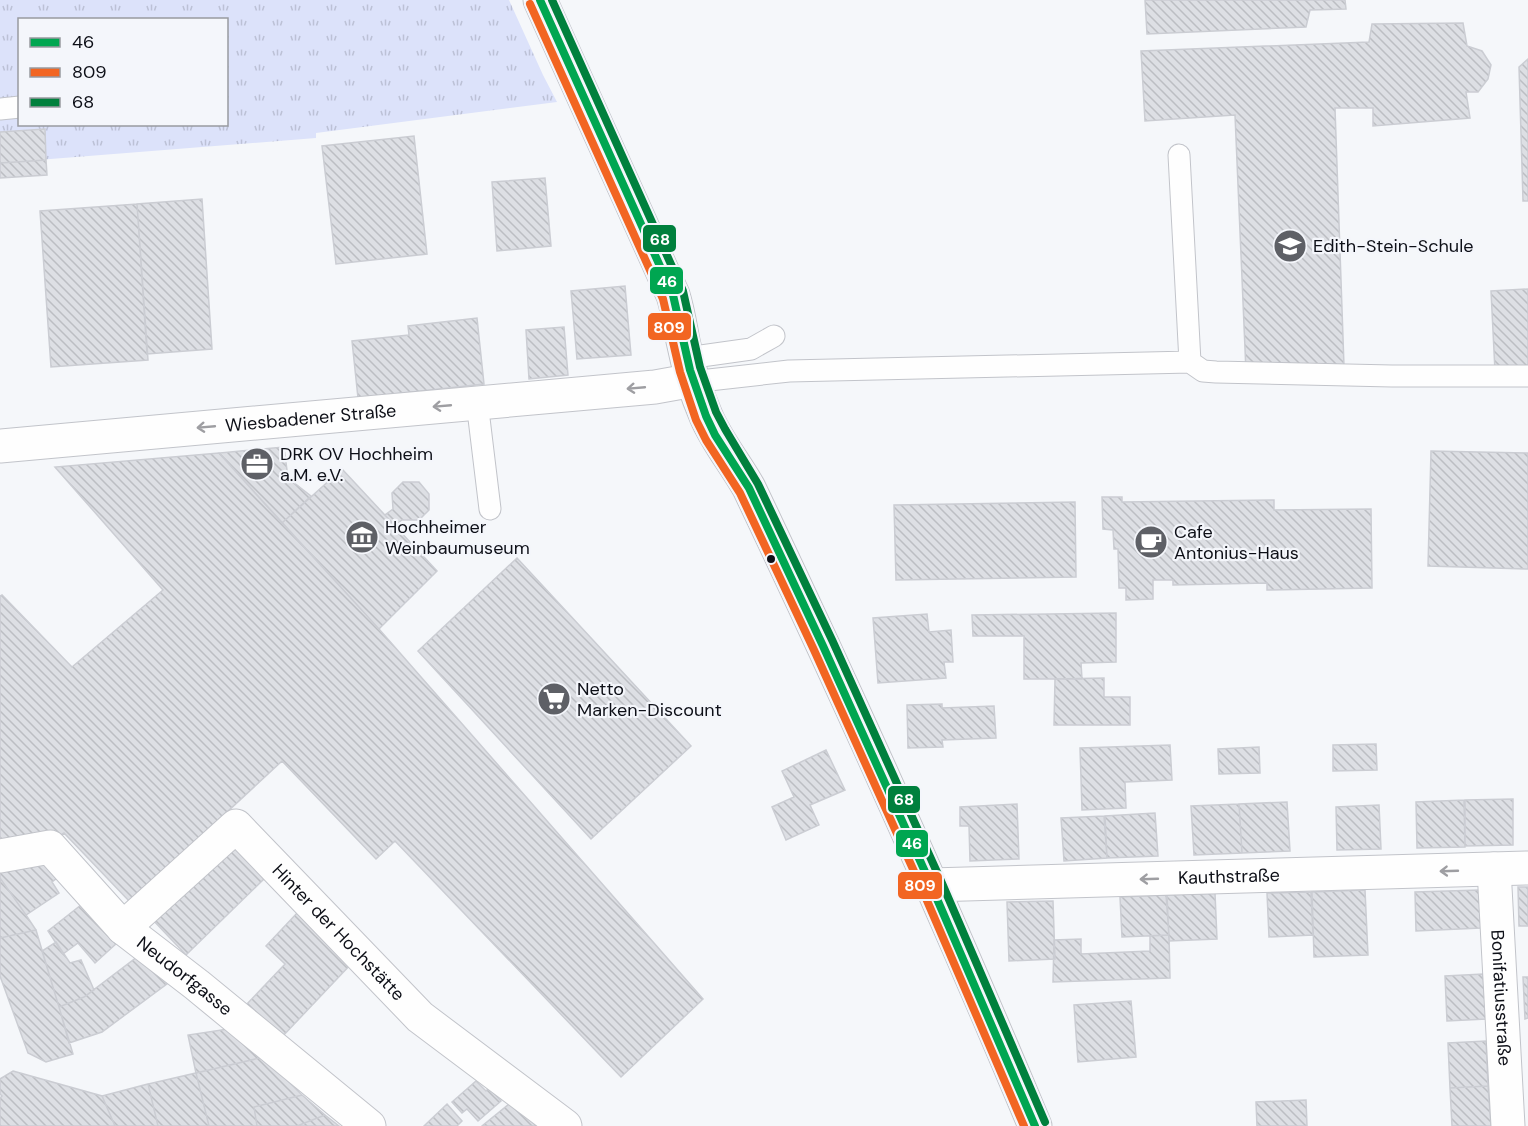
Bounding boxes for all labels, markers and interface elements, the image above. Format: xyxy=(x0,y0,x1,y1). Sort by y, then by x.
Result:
legend xyxy=(18,18,228,126)
text: 46 xyxy=(72,30,94,54)
text: 809 xyxy=(72,60,107,84)
text: 68 xyxy=(72,90,94,114)
line badge: 68 xyxy=(642,224,677,253)
school or university icon: Edith-Stein-Schule xyxy=(1272,228,1308,264)
text: 68 xyxy=(650,229,670,250)
place label: Edith-Stein-Schule xyxy=(1313,234,1473,258)
line badge: 46 xyxy=(649,266,684,295)
text: 46 xyxy=(657,271,677,292)
line badge: 809 xyxy=(647,312,692,341)
text: 809 xyxy=(653,317,685,338)
one-way arrow xyxy=(627,383,646,394)
street label: Wiesbadener Straße xyxy=(224,398,397,438)
one-way arrow xyxy=(432,401,452,412)
one-way arrow xyxy=(196,422,216,433)
place label: DRK OV Hochheim a.M. e.V. xyxy=(280,442,433,487)
office icon: DRK OV Hochheim a.M. e.V. xyxy=(239,446,275,482)
place label: Hochheimer Weinbaumuseum xyxy=(385,515,530,560)
museum icon: Hochheimer Weinbaumuseum xyxy=(344,519,380,555)
place label: Cafe Antonius-Haus xyxy=(1174,520,1299,565)
cafe icon: Cafe Antonius-Haus xyxy=(1133,524,1169,560)
unlabelled marker xyxy=(765,553,777,565)
place label: Netto Marken-Discount xyxy=(577,677,722,722)
supermarket icon: Netto Marken-Discount xyxy=(536,681,572,717)
line badge: 68 xyxy=(887,785,921,814)
text: 68 xyxy=(894,789,914,810)
line badge: 46 xyxy=(895,829,929,858)
text: 46 xyxy=(902,833,922,854)
street label: Hinter der Hochstätte xyxy=(267,859,410,1006)
street label: Kauthstraße xyxy=(1178,863,1280,890)
one-way arrow xyxy=(1439,865,1459,876)
line badge: 809 xyxy=(897,871,943,900)
one-way arrow xyxy=(1139,873,1159,885)
text: 809 xyxy=(904,875,936,896)
street label: Bonifatiusstraße xyxy=(1485,929,1517,1067)
street label: Neudorfgasse xyxy=(132,931,237,1021)

